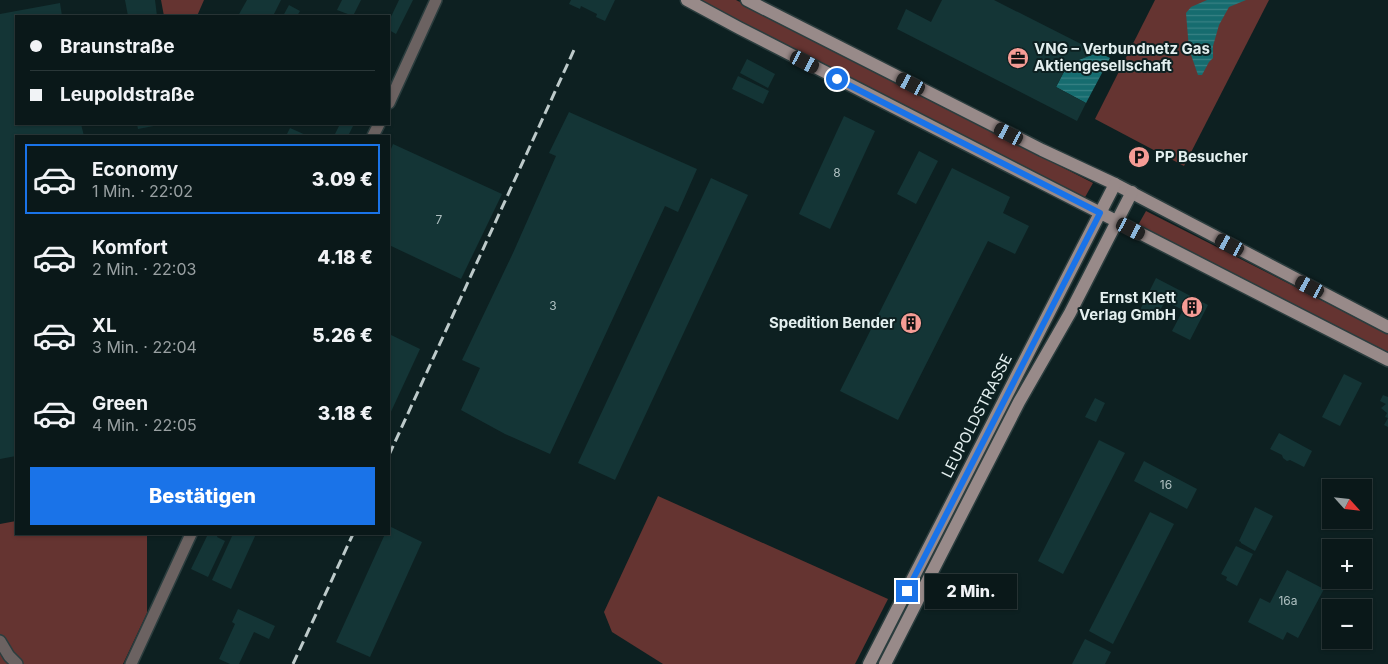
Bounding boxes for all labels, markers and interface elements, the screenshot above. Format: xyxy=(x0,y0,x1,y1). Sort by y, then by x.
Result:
text: Braunstraße xyxy=(60,35,175,58)
place label: VNG – Verbundnetz Gas Aktiengesellschaft xyxy=(1034,39,1210,75)
office icon: VNG – Verbundnetz Gas Aktiengesellschaft xyxy=(1006,46,1030,70)
car xyxy=(788,49,821,75)
route start xyxy=(826,68,848,90)
car xyxy=(894,71,927,97)
text: Leupoldstraße xyxy=(60,83,195,106)
car xyxy=(992,121,1025,147)
parking icon: PP Besucher xyxy=(1127,145,1151,169)
place label: PP Besucher xyxy=(1155,147,1248,166)
icon: car xyxy=(32,157,77,202)
text: Economy xyxy=(92,158,178,181)
house number: 8 xyxy=(833,165,841,180)
text: 3.09 € xyxy=(312,168,373,191)
text: 1 Min. · 22:02 xyxy=(92,181,193,201)
house number: 7 xyxy=(436,212,443,227)
car xyxy=(1114,216,1147,242)
car xyxy=(1213,231,1246,259)
icon: car xyxy=(32,235,77,280)
text: Komfort xyxy=(92,236,168,259)
text: 4.18 € xyxy=(317,246,373,269)
text: 2 Min. · 22:03 xyxy=(92,259,196,279)
car xyxy=(1293,273,1326,301)
place label: Ernst Klett Verlag GmbH xyxy=(1079,288,1176,324)
building icon: Ernst Klett Verlag GmbH xyxy=(1180,295,1204,319)
house number: 3 xyxy=(549,298,557,313)
building icon: Spedition Bender xyxy=(899,311,923,335)
icon: car xyxy=(32,313,77,358)
place label: Spedition Bender xyxy=(769,313,895,332)
text: XL xyxy=(92,314,117,337)
text: 5.26 € xyxy=(312,324,373,347)
text: 3 Min. · 22:04 xyxy=(92,337,197,357)
street label: LEUPOLDSTRASSE xyxy=(937,351,1016,481)
icon: car xyxy=(32,391,77,436)
text: Green xyxy=(92,392,148,415)
text: 3.18 € xyxy=(318,402,373,425)
text: 4 Min. · 22:05 xyxy=(92,415,197,435)
button: Bestätigen xyxy=(30,467,375,525)
house number: 16 xyxy=(1160,477,1172,492)
north arrow xyxy=(1322,479,1372,529)
map controls xyxy=(1322,479,1372,649)
button: + xyxy=(1322,539,1372,589)
callout: 2 Min. xyxy=(924,574,1017,608)
route end xyxy=(896,580,918,602)
text: 2 Min. xyxy=(946,581,996,601)
house number: 16a xyxy=(1278,593,1298,608)
button: − xyxy=(1322,599,1372,649)

